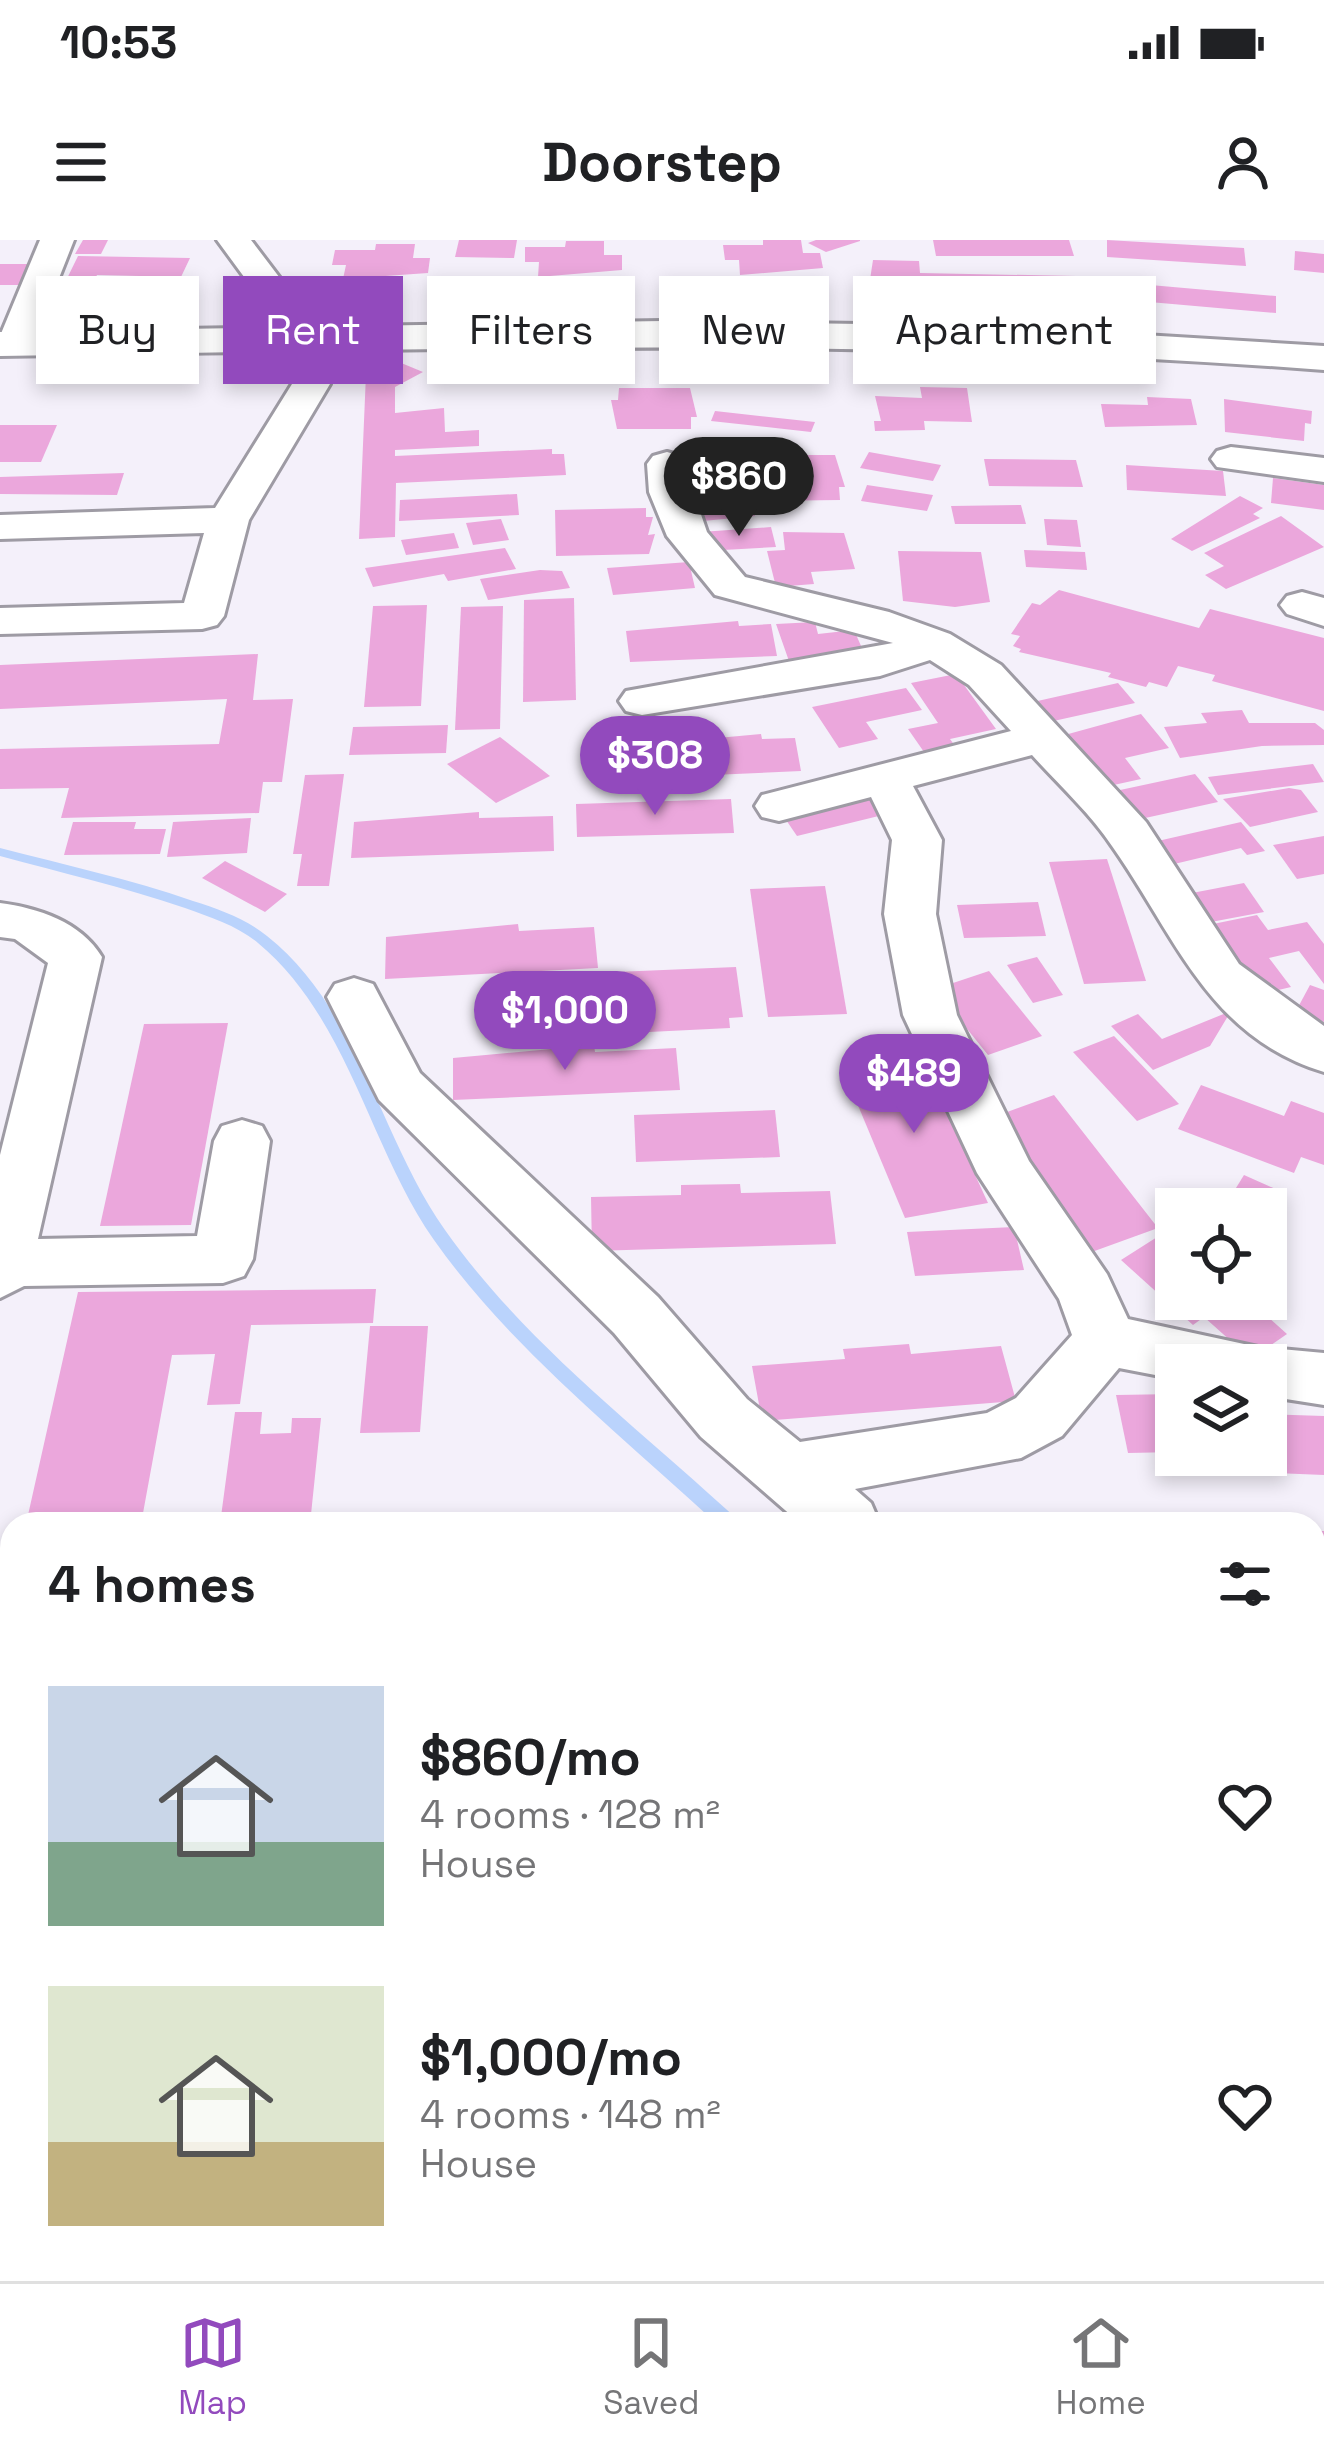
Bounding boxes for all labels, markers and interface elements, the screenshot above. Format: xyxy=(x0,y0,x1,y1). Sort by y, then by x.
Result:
text: 10:53 xyxy=(60,14,177,71)
text: Doorstep xyxy=(542,128,782,197)
icon: menu xyxy=(48,129,114,195)
icon: person xyxy=(1210,129,1276,195)
chip: Buy xyxy=(36,276,199,384)
chip: Rent xyxy=(223,276,403,384)
chip: Filters xyxy=(427,276,635,384)
chip: New xyxy=(659,276,829,384)
chip: Apartment xyxy=(853,276,1156,384)
pin: $860 xyxy=(668,437,810,539)
text: $860 xyxy=(691,451,787,500)
pin: $308 xyxy=(584,716,726,818)
text: $308 xyxy=(607,730,703,779)
pin: $1,000 xyxy=(467,971,663,1073)
text: $1,000 xyxy=(501,985,629,1034)
pin: $489 xyxy=(843,1034,985,1136)
text: $489 xyxy=(866,1048,962,1097)
map controls xyxy=(1155,1188,1287,1476)
button: locate xyxy=(1155,1188,1287,1320)
button: layers xyxy=(1155,1344,1287,1476)
icon: filters xyxy=(1212,1551,1278,1617)
text: 4 homes xyxy=(48,1552,256,1617)
text: $860/mo xyxy=(420,1725,641,1790)
icon: home xyxy=(144,1734,288,1878)
icon: heart xyxy=(1212,1773,1278,1839)
text: 4 rooms · 128 m² xyxy=(420,1790,720,1839)
text: House xyxy=(420,1839,537,1888)
text: $1,000/mo xyxy=(420,2025,682,2090)
icon: home xyxy=(144,2034,288,2178)
icon: heart xyxy=(1212,2073,1278,2139)
text: 4 rooms · 148 m² xyxy=(420,2090,721,2139)
text: House xyxy=(420,2139,537,2188)
tab: Map xyxy=(178,2310,247,2424)
tab: Saved xyxy=(603,2310,700,2424)
tab: Home xyxy=(1056,2310,1146,2424)

